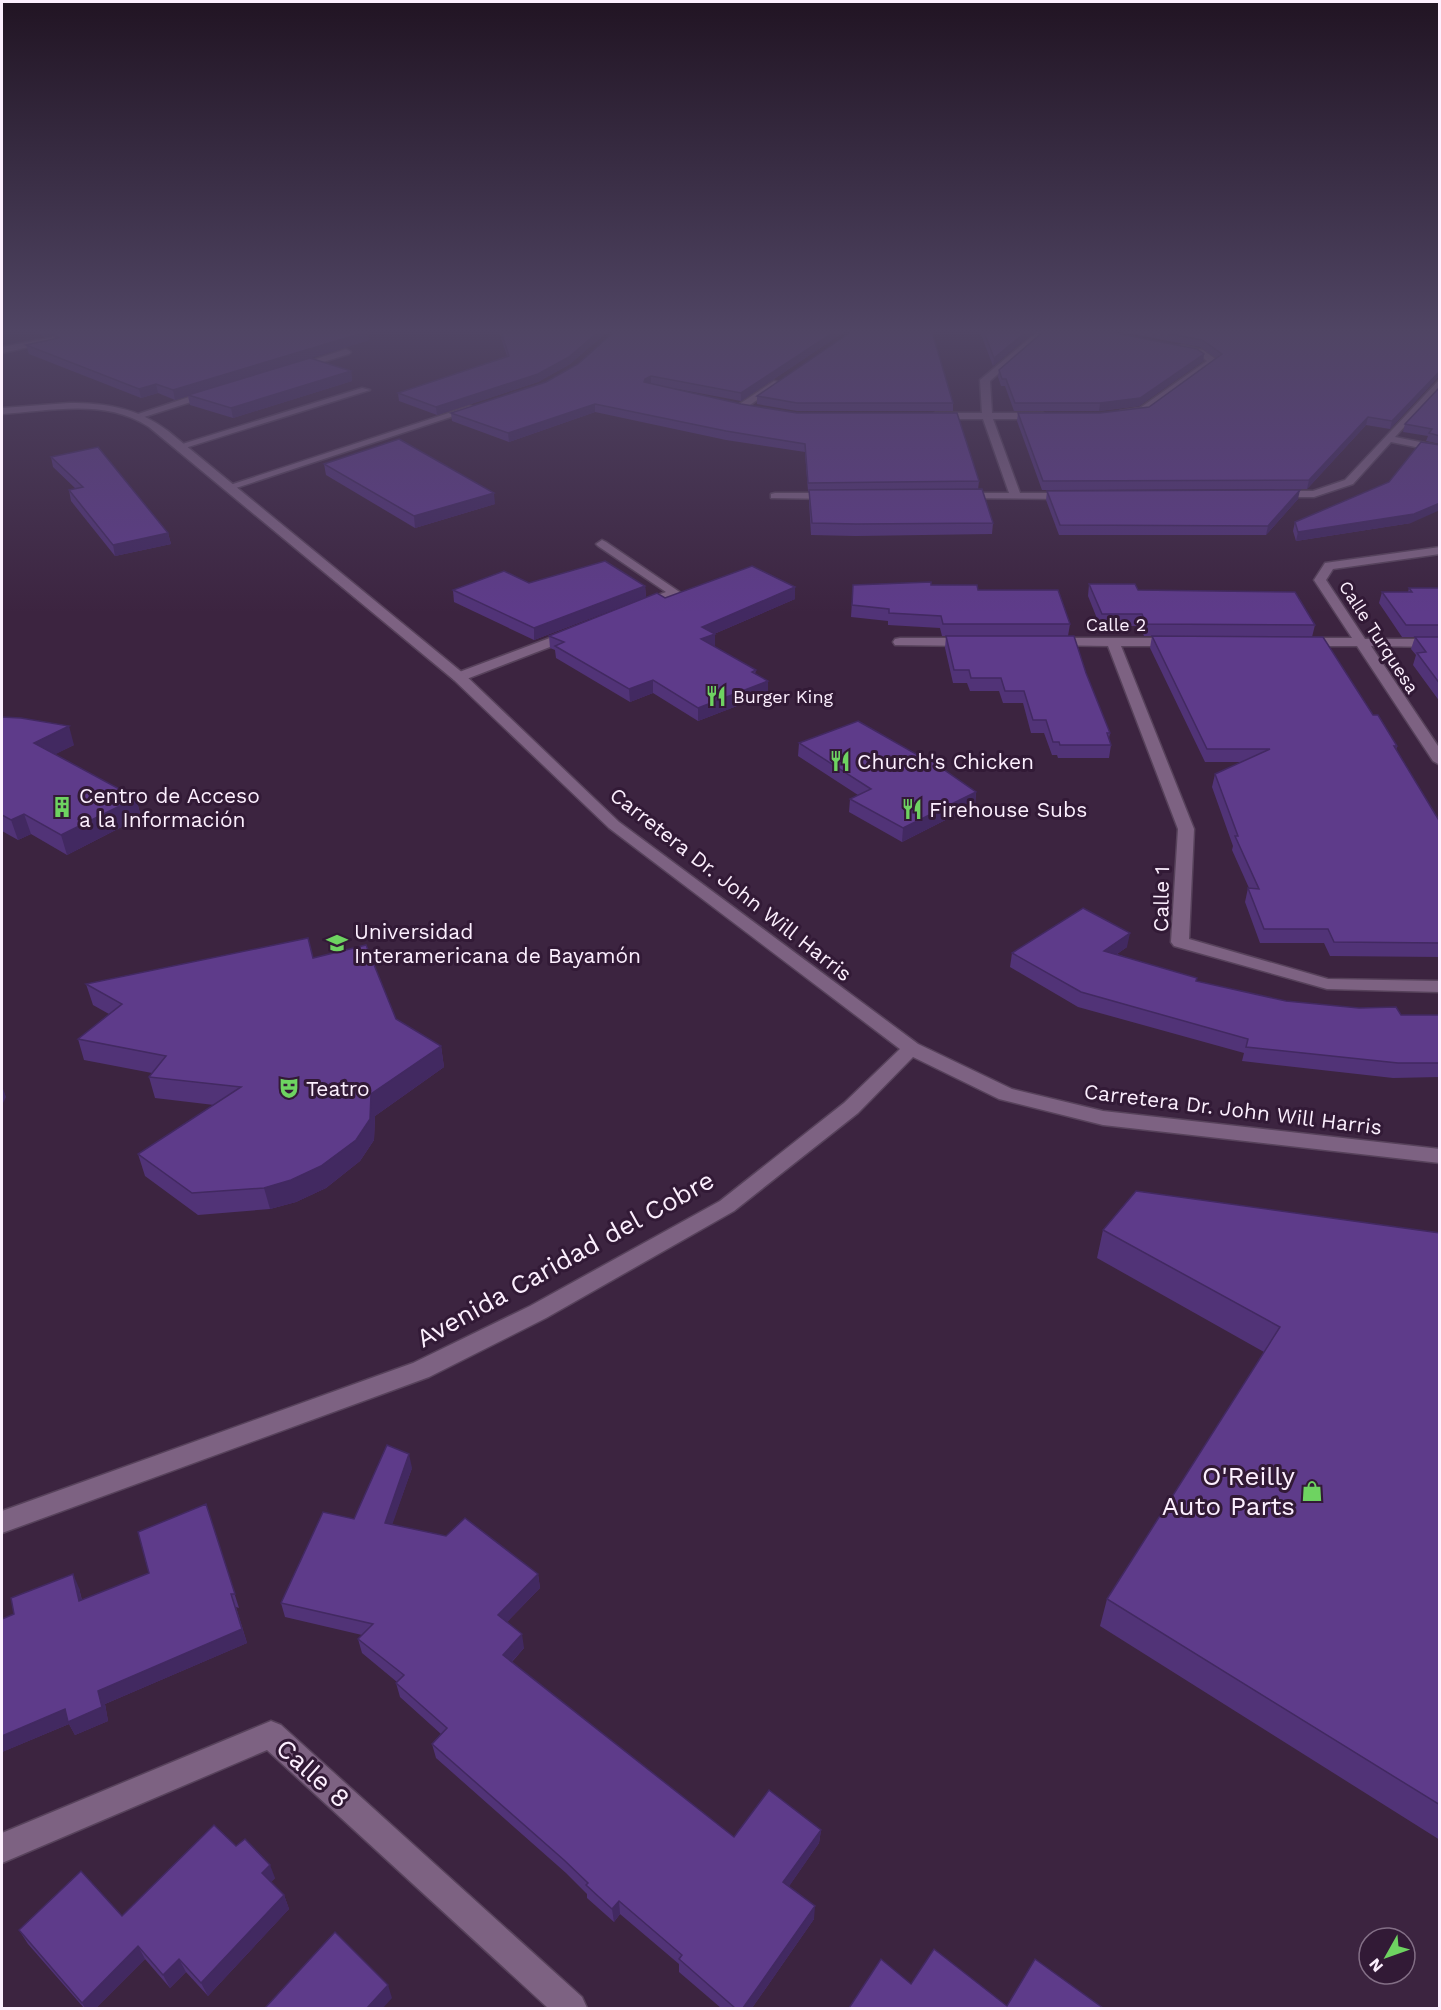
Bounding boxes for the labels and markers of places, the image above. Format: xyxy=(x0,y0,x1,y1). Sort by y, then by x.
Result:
restaurant icon: Burger King xyxy=(704,684,728,708)
place label: Burger King xyxy=(733,686,834,707)
restaurant icon: Church's Chicken xyxy=(828,749,852,773)
place label: Church's Chicken xyxy=(857,749,1034,774)
place label: Centro de Acceso a la Información xyxy=(79,783,260,832)
building icon: Centro de Acceso a la Información xyxy=(50,795,74,819)
restaurant icon: Firehouse Subs xyxy=(900,797,924,821)
place label: Firehouse Subs xyxy=(929,797,1087,822)
place label: Universidad Interamericana de Bayamón xyxy=(354,919,641,968)
school or university icon: Universidad Interamericana de Bayamón xyxy=(325,931,349,955)
theatre icon: Teatro xyxy=(277,1076,301,1100)
place label: Teatro xyxy=(306,1076,370,1101)
place label: O'Reilly Auto Parts xyxy=(1162,1461,1296,1521)
shop icon: O'Reilly Auto Parts xyxy=(1300,1479,1324,1503)

